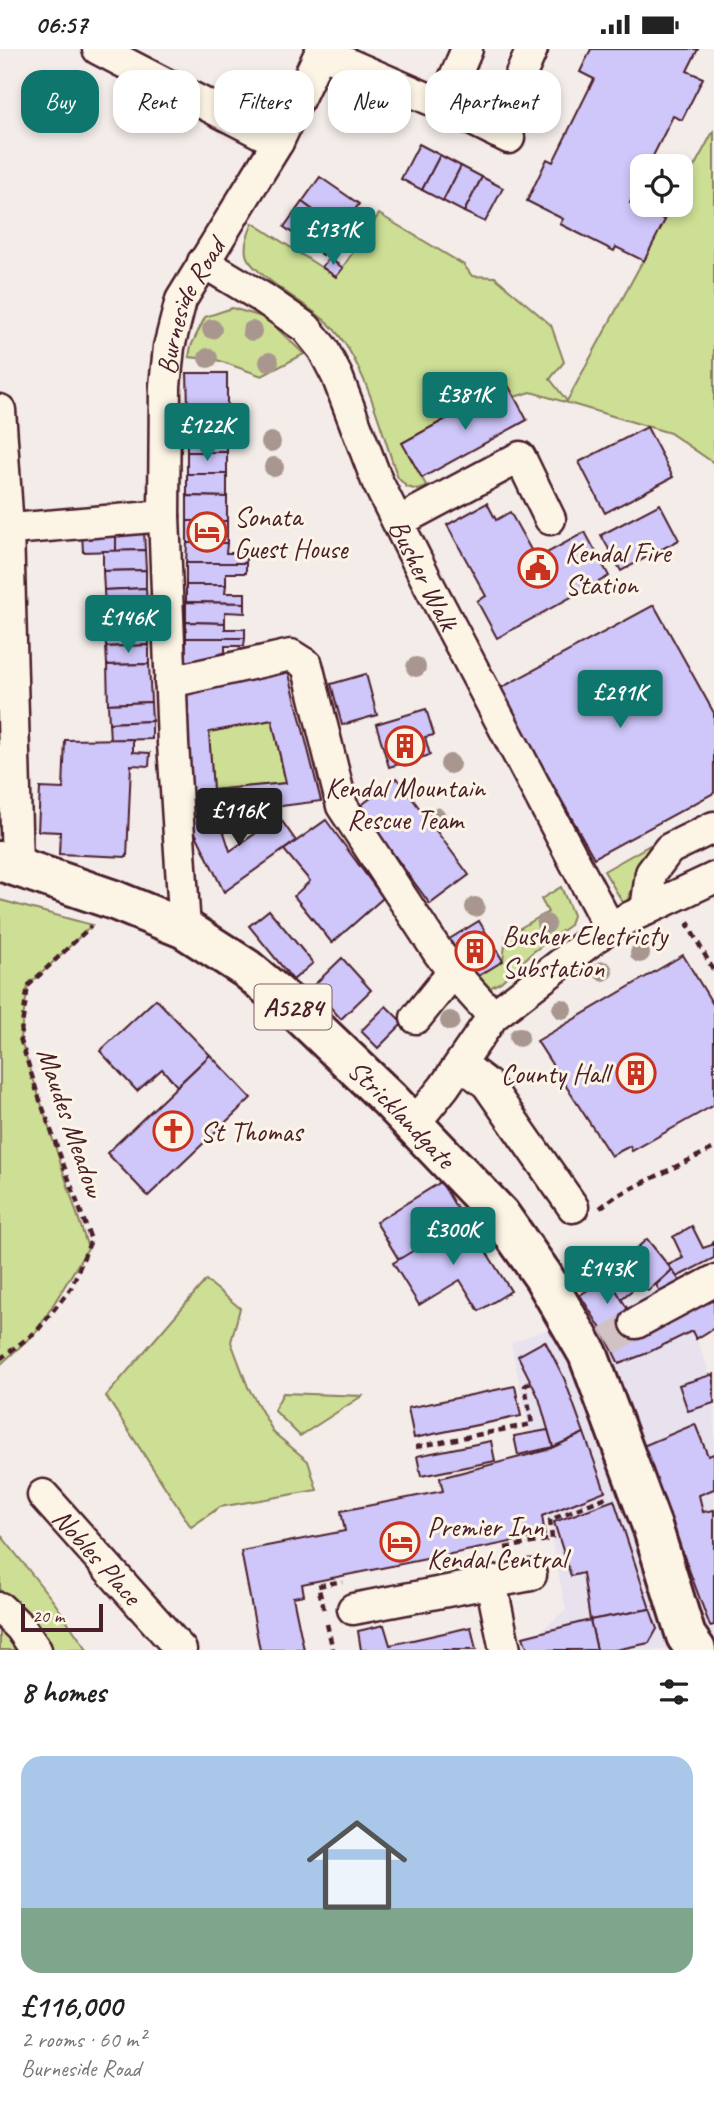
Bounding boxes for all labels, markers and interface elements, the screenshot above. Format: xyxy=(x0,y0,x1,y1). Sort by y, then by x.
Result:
text: 06:57 xyxy=(35,8,87,41)
chip: Buy xyxy=(21,70,99,133)
chip: Rent xyxy=(113,70,200,133)
chip: Filters xyxy=(214,70,314,133)
chip: New xyxy=(328,70,411,133)
chip: Apartment xyxy=(425,70,561,133)
map controls xyxy=(630,154,693,217)
button: locate xyxy=(630,154,693,217)
pin: £131K xyxy=(284,207,382,267)
text: £131K xyxy=(306,215,360,244)
street label: Burneside Road xyxy=(149,228,234,376)
pin: £381K xyxy=(416,373,514,432)
text: £381K xyxy=(438,380,492,409)
pin: £122K xyxy=(158,403,256,463)
text: £122K xyxy=(180,411,234,440)
place label: Sonata Guest House xyxy=(234,499,349,566)
hotel icon: Sonata Guest House xyxy=(186,511,228,553)
street label: Busher Walk xyxy=(381,513,468,638)
place label: Kendal Fire Station xyxy=(565,535,672,602)
public building icon: Kendal Fire Station xyxy=(517,547,559,589)
pin: £146K xyxy=(79,595,177,655)
text: £146K xyxy=(101,603,155,632)
pin: £291K xyxy=(571,671,669,730)
text: £291K xyxy=(594,678,646,707)
building icon: Kendal Mountain Rescue Team xyxy=(384,725,426,767)
place label: Kendal Mountain Rescue Team xyxy=(325,770,486,837)
pin: £116K xyxy=(190,789,288,848)
text: £116K xyxy=(212,796,266,825)
place label: Busher Electricty Substation xyxy=(502,918,669,985)
building icon: Busher Electricty Substation xyxy=(454,930,496,972)
road number: A5284 xyxy=(254,985,332,1030)
street label: Maudes Meadow xyxy=(29,1043,114,1203)
street label: Stricklandgate xyxy=(341,1052,464,1177)
building icon: County Hall xyxy=(615,1052,657,1094)
place label: County Hall xyxy=(501,1056,614,1091)
church icon: St Thomas xyxy=(152,1110,194,1152)
place label: St Thomas xyxy=(200,1114,305,1149)
pin: £300K xyxy=(404,1207,502,1267)
text: £300K xyxy=(426,1215,480,1244)
pin: £143K xyxy=(558,1247,656,1306)
text: £143K xyxy=(580,1254,634,1283)
street label: Nobles Place xyxy=(45,1501,151,1613)
place label: Premier Inn Kendal Central xyxy=(427,1509,572,1576)
hotel icon: Premier Inn Kendal Central xyxy=(379,1521,421,1563)
scale bar xyxy=(21,1601,103,1633)
text: 20 m xyxy=(32,1604,64,1628)
text: 8 homes xyxy=(21,1673,106,1711)
icon: filters xyxy=(655,1673,693,1711)
icon: home xyxy=(294,1802,420,1928)
text: £116,000 xyxy=(21,1987,122,2025)
text: 2 rooms · 60 m² xyxy=(21,2025,145,2054)
text: Burneside Road xyxy=(21,2054,141,2083)

